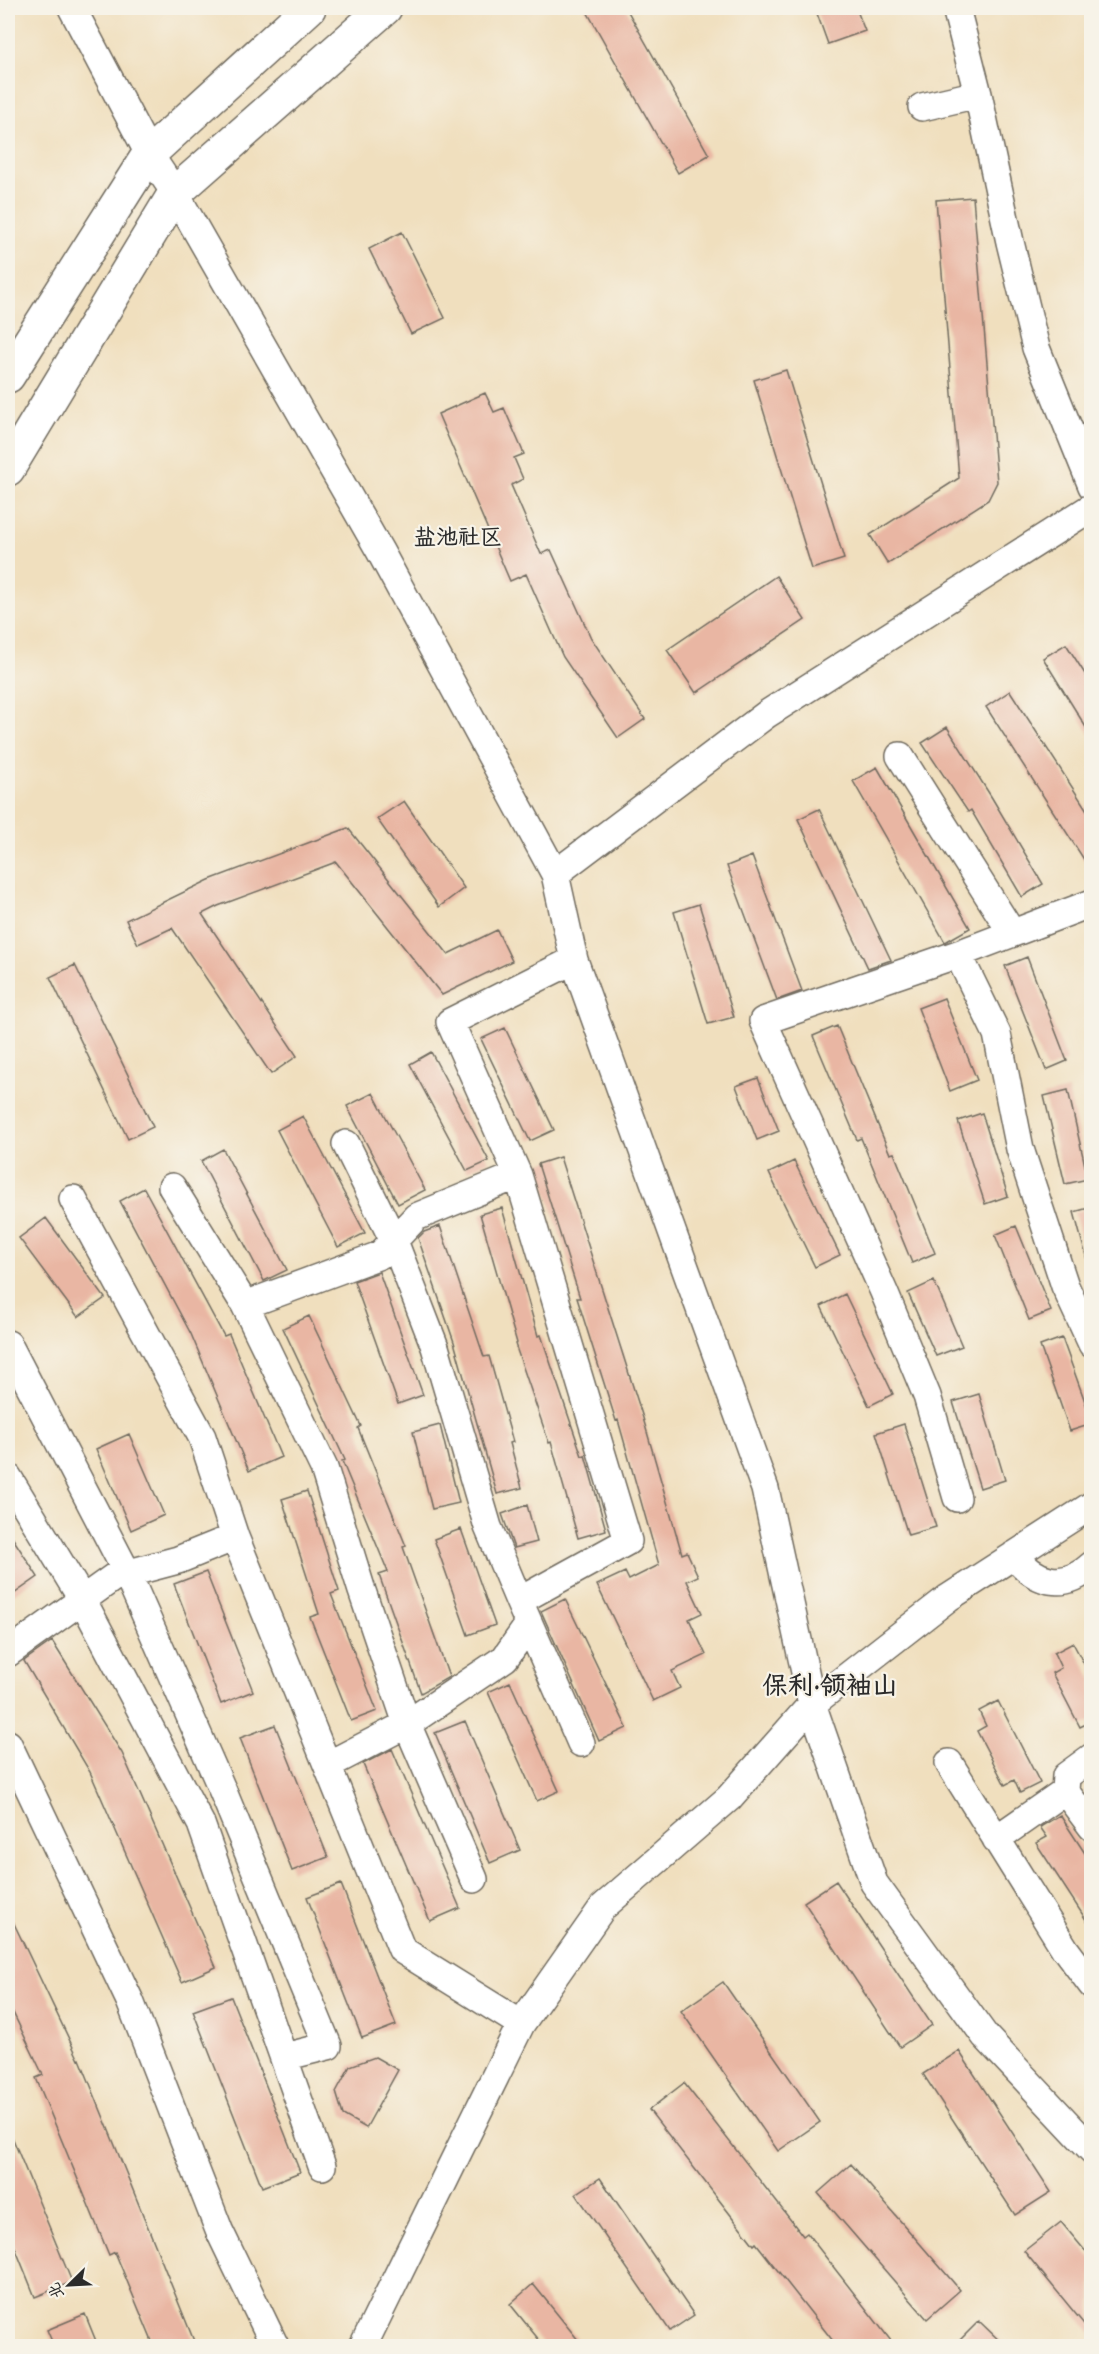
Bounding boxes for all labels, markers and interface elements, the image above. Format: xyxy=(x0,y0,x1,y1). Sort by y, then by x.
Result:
district label: 盐池社区 xyxy=(414,522,502,550)
district label: 保利·领袖山 xyxy=(762,1668,898,1701)
north arrow xyxy=(39,2255,99,2315)
text: 北 xyxy=(43,2280,68,2302)

